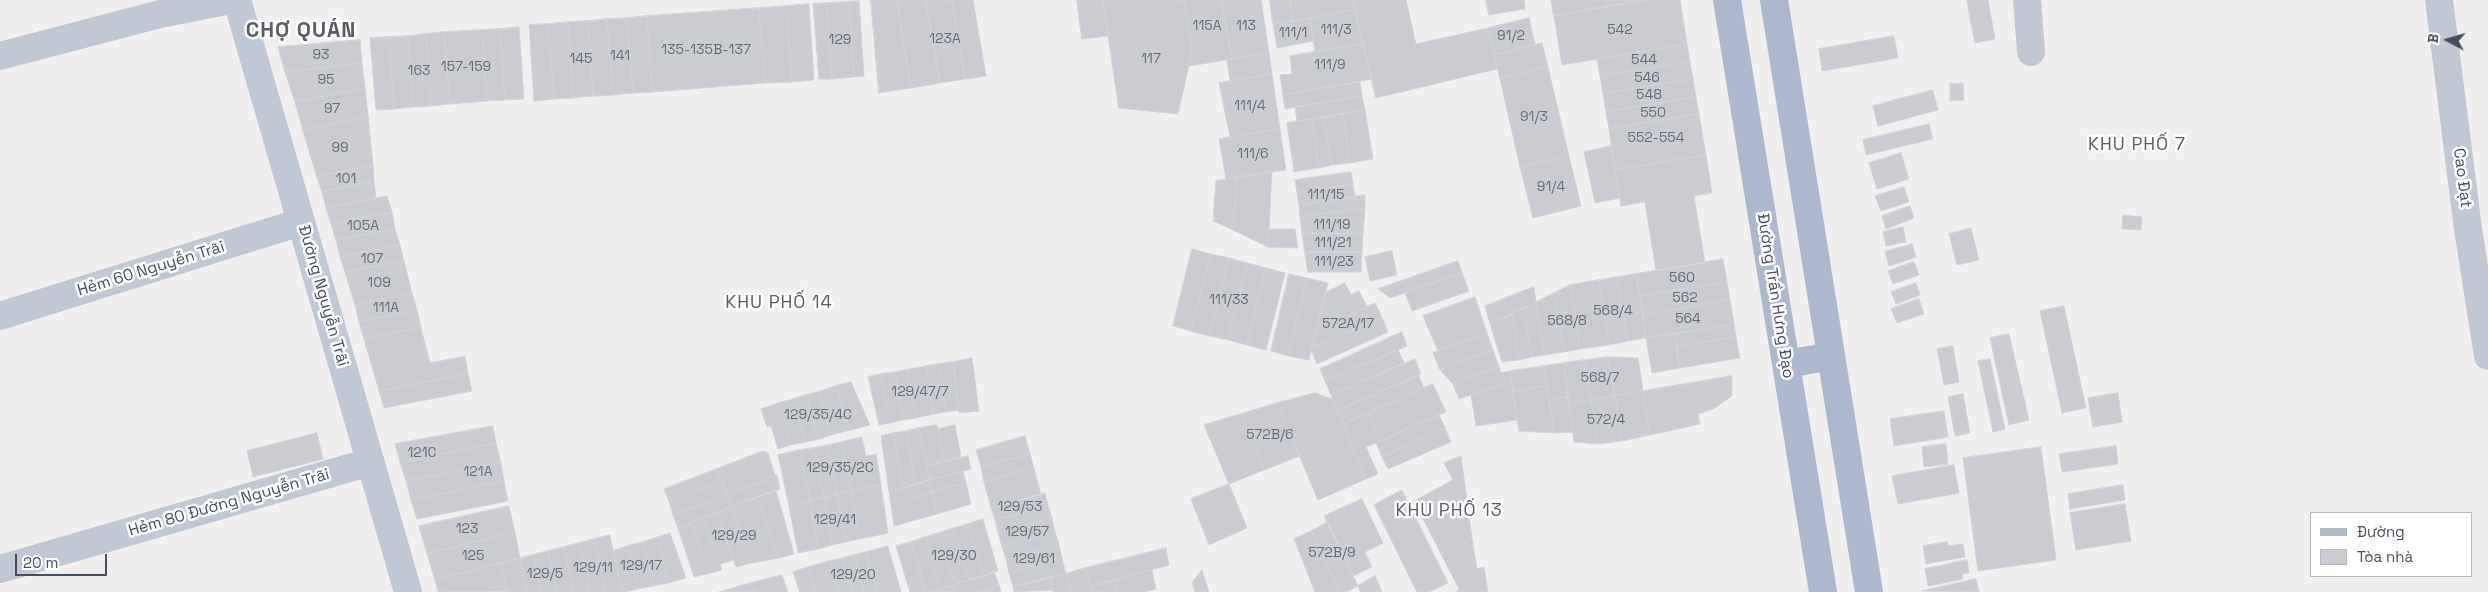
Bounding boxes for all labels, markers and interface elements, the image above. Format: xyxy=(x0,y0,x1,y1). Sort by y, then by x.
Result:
north arrow xyxy=(2423,15,2473,65)
district label: CHỢ QUÁN xyxy=(245,18,357,44)
house number: 115A xyxy=(1193,18,1221,34)
house number: 113 xyxy=(1236,18,1256,34)
house number: 111/3 xyxy=(1320,22,1352,38)
house number: 542 xyxy=(1607,22,1633,38)
house number: 111/1 xyxy=(1279,25,1307,41)
house number: 91/2 xyxy=(1497,28,1525,44)
house number: 123A xyxy=(929,31,961,47)
house number: 129 xyxy=(829,32,851,48)
text: B xyxy=(2424,33,2443,44)
house number: 135-135B-137 xyxy=(661,42,751,58)
house number: 93 xyxy=(312,47,330,63)
house number: 141 xyxy=(610,48,630,64)
house number: 145 xyxy=(570,51,592,67)
house number: 117 xyxy=(1141,51,1161,67)
house number: 544 xyxy=(1631,52,1657,68)
house number: 111/9 xyxy=(1314,57,1346,73)
house number: 157-159 xyxy=(441,59,491,75)
house number: 163 xyxy=(408,63,430,79)
house number: 546 xyxy=(1634,70,1660,86)
house number: 95 xyxy=(318,72,334,88)
house number: 548 xyxy=(1636,87,1662,103)
house number: 111/4 xyxy=(1234,98,1266,114)
house number: 97 xyxy=(324,101,340,117)
house number: 550 xyxy=(1640,105,1666,121)
house number: 91/3 xyxy=(1520,109,1548,125)
house number: 552-554 xyxy=(1628,130,1684,146)
district label: KHU PHỐ 7 xyxy=(2087,134,2187,156)
house number: 99 xyxy=(331,140,349,156)
house number: 111/6 xyxy=(1237,146,1269,162)
street label: Cao Đạt xyxy=(2449,147,2475,209)
house number: 101 xyxy=(336,171,356,187)
house number: 91/4 xyxy=(1537,179,1565,195)
house number: 111/15 xyxy=(1308,187,1344,203)
street label: Đường Trần Hưng Đạo xyxy=(1752,212,1798,380)
house number: 111/19 xyxy=(1313,217,1351,233)
house number: 105A xyxy=(347,218,379,234)
street label: Đường Nguyễn Trãi xyxy=(294,223,352,369)
house number: 111/21 xyxy=(1314,235,1352,251)
street label: Hẻm 60 Nguyễn Trãi xyxy=(75,237,227,301)
house number: 107 xyxy=(361,251,383,267)
house number: 111/23 xyxy=(1314,254,1354,270)
house number: 560 xyxy=(1669,270,1695,286)
house number: 109 xyxy=(367,275,391,291)
house number: 562 xyxy=(1672,290,1698,306)
district label: KHU PHỐ 14 xyxy=(724,292,834,314)
house number: 111/33 xyxy=(1209,292,1249,308)
house number: 111A xyxy=(373,300,399,316)
house number: 568/4 xyxy=(1593,303,1633,319)
house number: 564 xyxy=(1675,311,1701,327)
house number: 568/8 xyxy=(1547,313,1587,329)
house number: 572A/17 xyxy=(1322,316,1374,332)
house number: 568/7 xyxy=(1581,370,1619,386)
house number: 129/47/7 xyxy=(891,384,949,400)
house number: 129/35/4C xyxy=(784,407,852,423)
house number: 572/4 xyxy=(1587,412,1625,428)
house number: 572B/6 xyxy=(1246,427,1294,443)
house number: 121C xyxy=(407,445,437,461)
house number: 129/35/2C xyxy=(806,460,874,476)
house number: 121A xyxy=(464,464,492,480)
street label: Hẻm 80 Đường Nguyễn Trãi xyxy=(126,465,332,541)
house number: 129/53 xyxy=(998,499,1042,515)
district label: KHU PHỐ 13 xyxy=(1394,500,1504,522)
house number: 129/41 xyxy=(814,512,856,528)
legend xyxy=(2310,512,2473,577)
house number: 123 xyxy=(456,521,478,537)
text: Đường xyxy=(2357,522,2405,541)
house number: 129/57 xyxy=(1005,524,1049,540)
house number: 129/29 xyxy=(712,528,756,544)
scale bar xyxy=(18,544,110,576)
house number: 572B/9 xyxy=(1308,545,1356,561)
text: Tòa nhà xyxy=(2357,547,2413,566)
house number: 125 xyxy=(462,548,484,564)
house number: 129/30 xyxy=(931,548,977,564)
house number: 129/61 xyxy=(1013,551,1055,567)
text: 20 m xyxy=(23,553,58,572)
house number: 129/17 xyxy=(620,558,662,574)
house number: 129/11 xyxy=(573,560,613,576)
house number: 129/5 xyxy=(527,566,563,582)
house number: 129/20 xyxy=(830,567,876,583)

